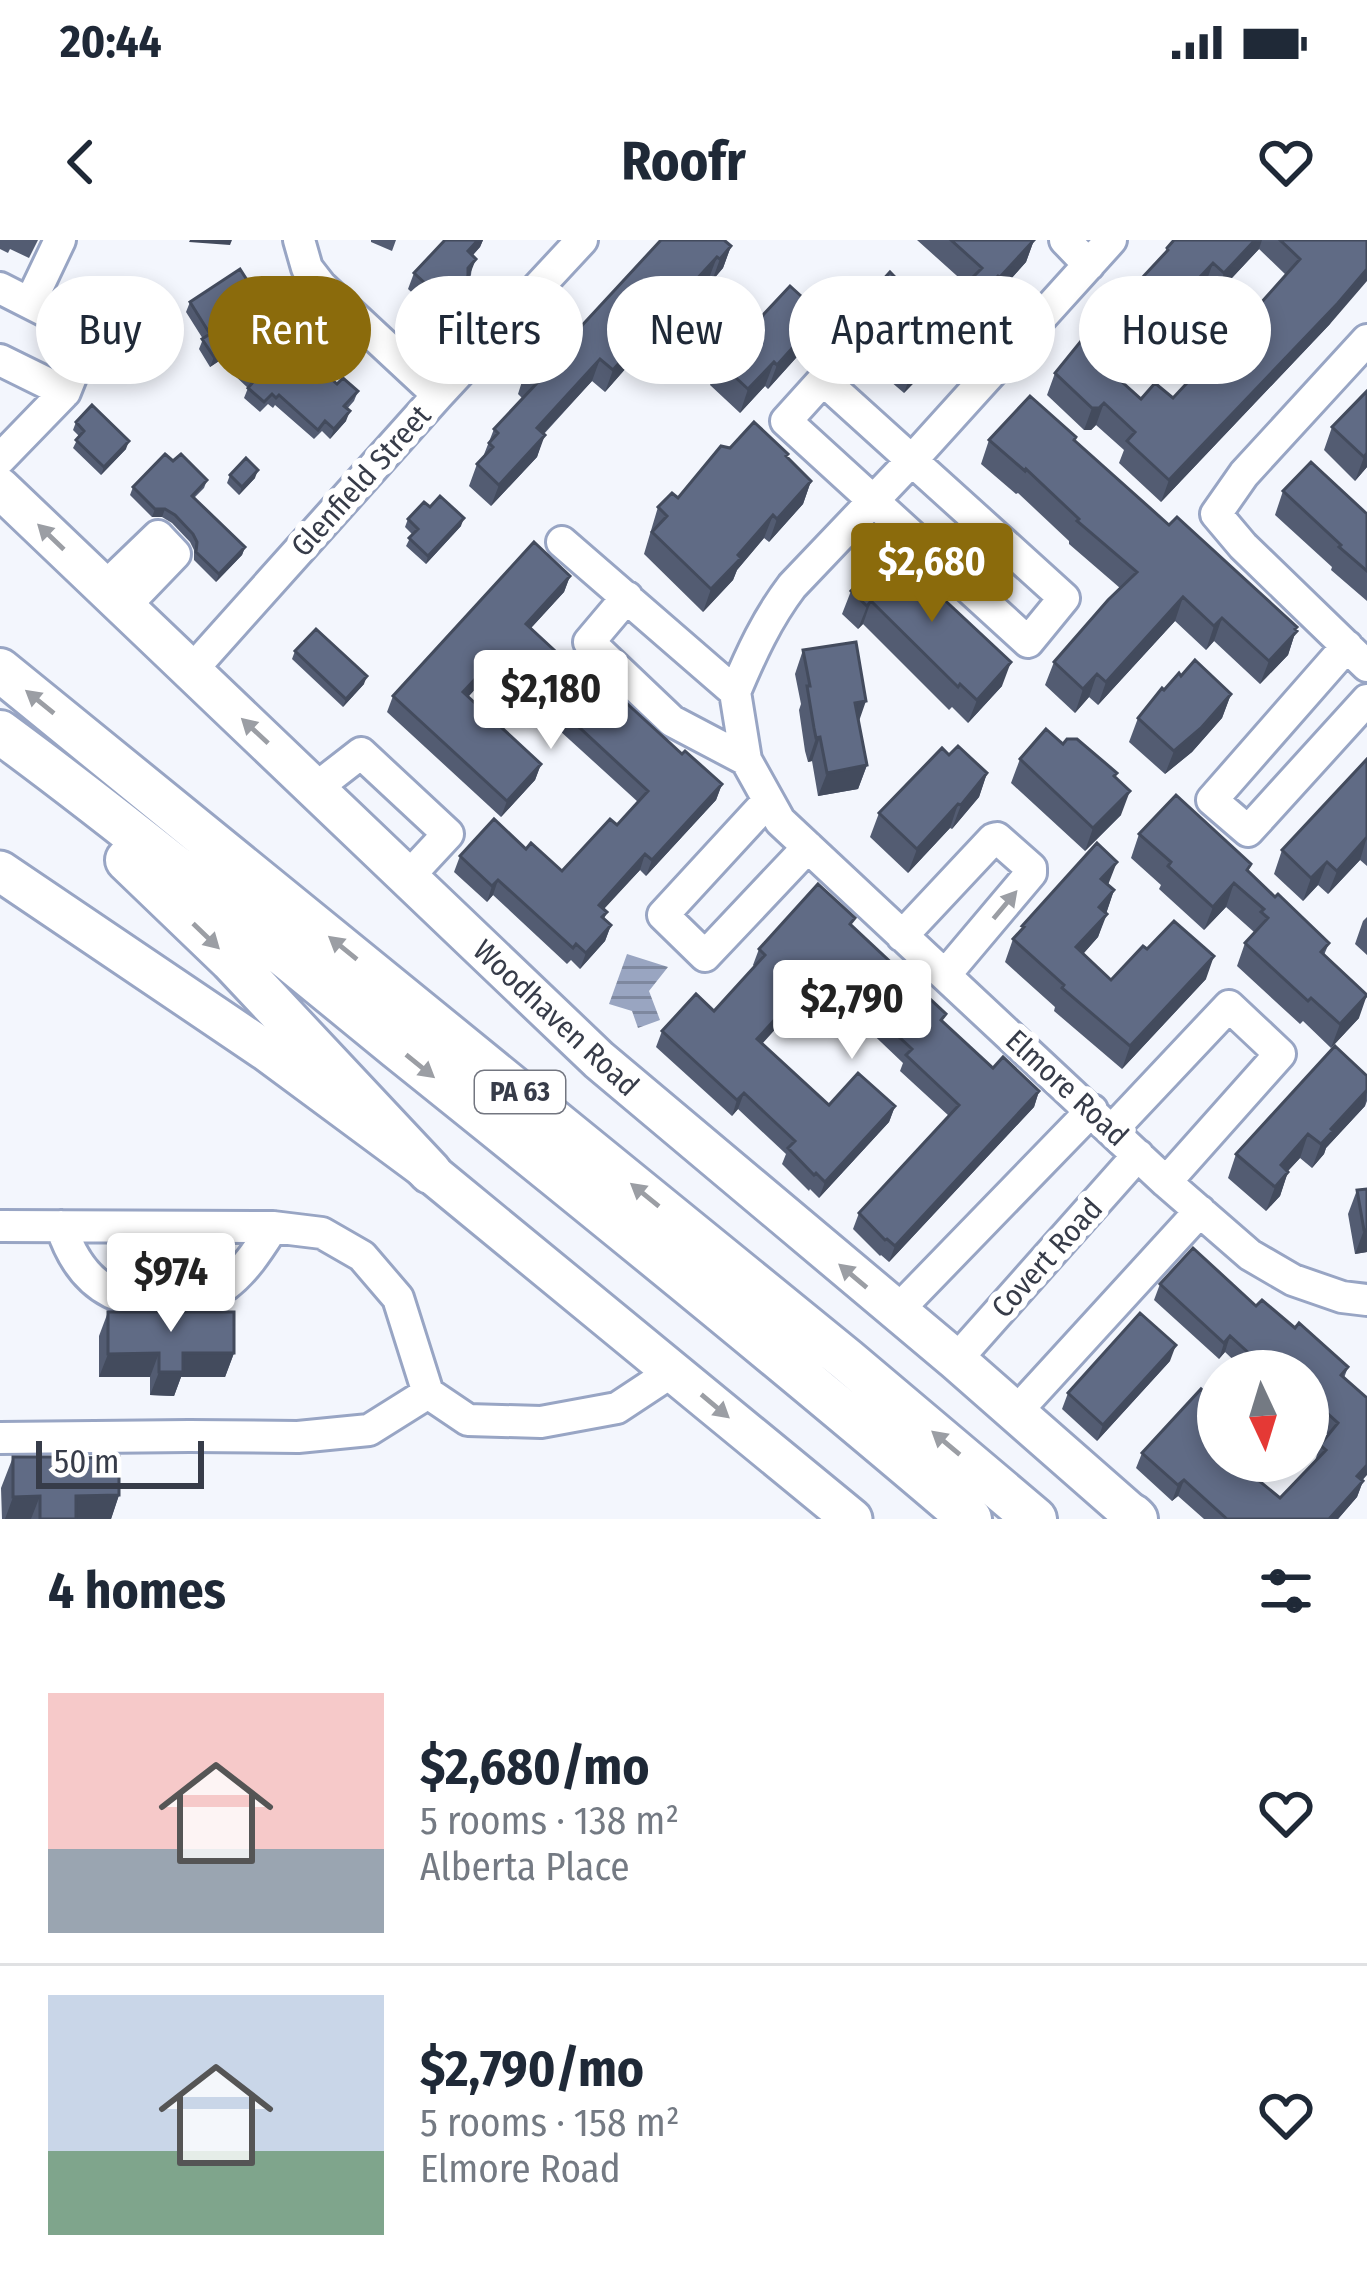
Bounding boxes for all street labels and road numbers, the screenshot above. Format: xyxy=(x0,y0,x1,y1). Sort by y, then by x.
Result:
street label: Glenfield Street xyxy=(284,398,438,564)
street label: Woodhaven Road xyxy=(466,932,646,1104)
street label: Elmore Road xyxy=(998,1022,1136,1154)
road number: PA 63 xyxy=(475,1071,565,1113)
street label: Covert Road xyxy=(984,1191,1110,1325)

